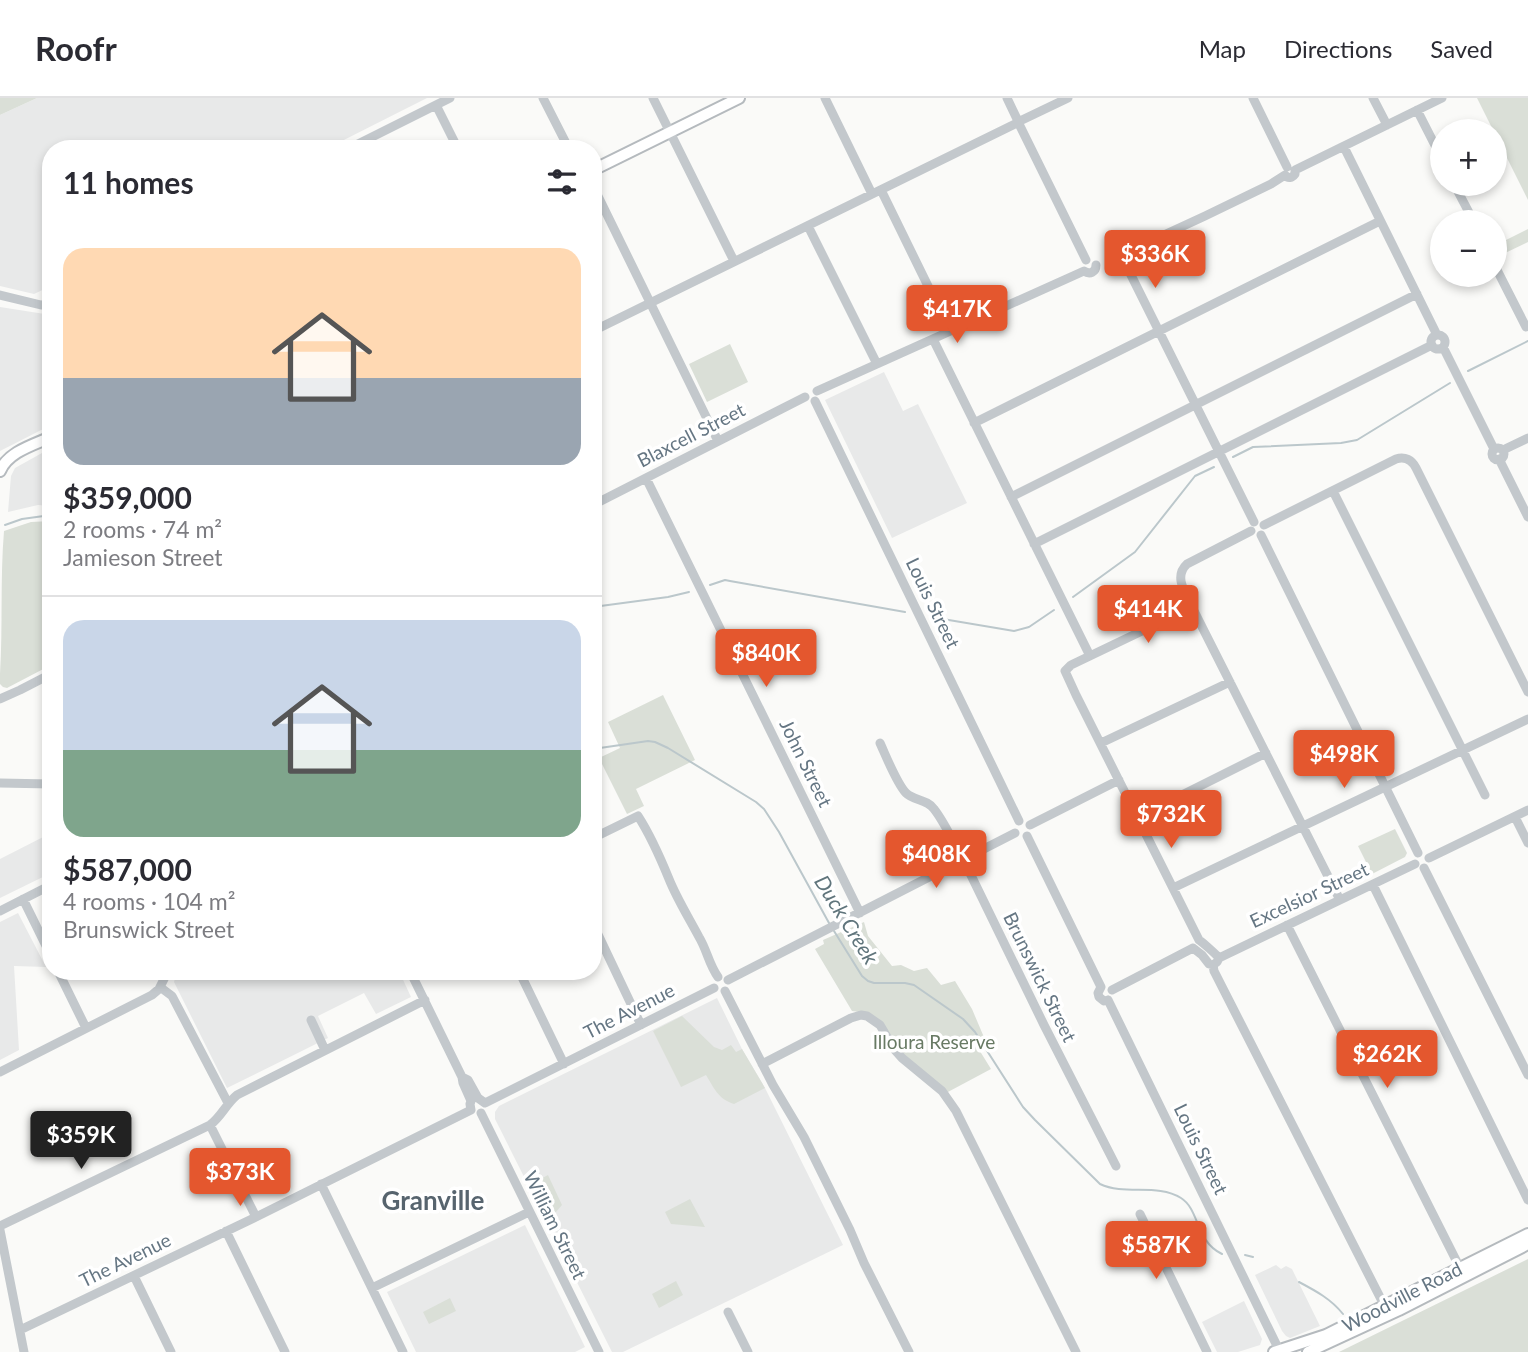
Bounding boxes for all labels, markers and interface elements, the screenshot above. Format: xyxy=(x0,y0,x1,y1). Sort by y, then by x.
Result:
text: Roofr xyxy=(35,28,117,68)
text: Map xyxy=(1199,34,1246,63)
text: Directions xyxy=(1284,34,1392,63)
text: Saved xyxy=(1430,34,1493,63)
map controls xyxy=(1430,119,1507,287)
button: + xyxy=(1430,119,1507,196)
icon: filters xyxy=(543,163,581,201)
text: 11 homes xyxy=(63,164,194,200)
button: − xyxy=(1430,210,1507,287)
pin: $336K xyxy=(1106,230,1204,290)
text: $336K xyxy=(1120,239,1190,267)
pin: $417K xyxy=(908,286,1006,345)
icon: home xyxy=(259,294,385,420)
text: $417K xyxy=(922,294,992,322)
street label: Blaxcell Street xyxy=(633,397,749,472)
text: $359,000 xyxy=(63,479,192,515)
text: 2 rooms · 74 m² xyxy=(63,515,222,543)
text: Jamieson Street xyxy=(63,543,223,571)
street label: Louis Street xyxy=(902,554,965,652)
pin: $414K xyxy=(1099,586,1197,645)
text: $414K xyxy=(1113,594,1183,622)
pin: $840K xyxy=(717,630,815,689)
text: $840K xyxy=(731,638,801,666)
icon: home xyxy=(259,666,385,792)
street label: John Street xyxy=(775,715,838,810)
pin: $498K xyxy=(1295,730,1393,790)
text: $498K xyxy=(1309,739,1379,767)
pin: $732K xyxy=(1122,790,1220,850)
text: $732K xyxy=(1136,799,1206,827)
pin: $408K xyxy=(887,830,985,890)
text: $408K xyxy=(901,839,971,867)
text: $587,000 xyxy=(63,851,192,887)
street label: Excelsior Street xyxy=(1246,857,1372,932)
water label: Duck Creek xyxy=(810,870,885,969)
text: 4 rooms · 104 m² xyxy=(63,887,235,915)
street label: Brunswick Street xyxy=(999,908,1082,1046)
text: Brunswick Street xyxy=(63,915,234,943)
street label: The Avenue xyxy=(580,978,678,1043)
park label: Illoura Reserve xyxy=(873,1030,995,1053)
pin: $262K xyxy=(1338,1030,1436,1090)
text: $262K xyxy=(1352,1039,1422,1067)
street label: Louis Street xyxy=(1170,1100,1233,1198)
pin: $359K xyxy=(32,1112,130,1171)
text: $359K xyxy=(46,1120,116,1148)
pin: $373K xyxy=(191,1148,289,1208)
text: $373K xyxy=(205,1157,275,1185)
street label: William Street xyxy=(519,1167,592,1283)
district label: Granville xyxy=(382,1184,485,1216)
pin: $587K xyxy=(1107,1222,1205,1281)
street label: The Avenue xyxy=(75,1228,174,1292)
text: $587K xyxy=(1121,1230,1191,1258)
street label: Woodville Road xyxy=(1338,1257,1465,1337)

